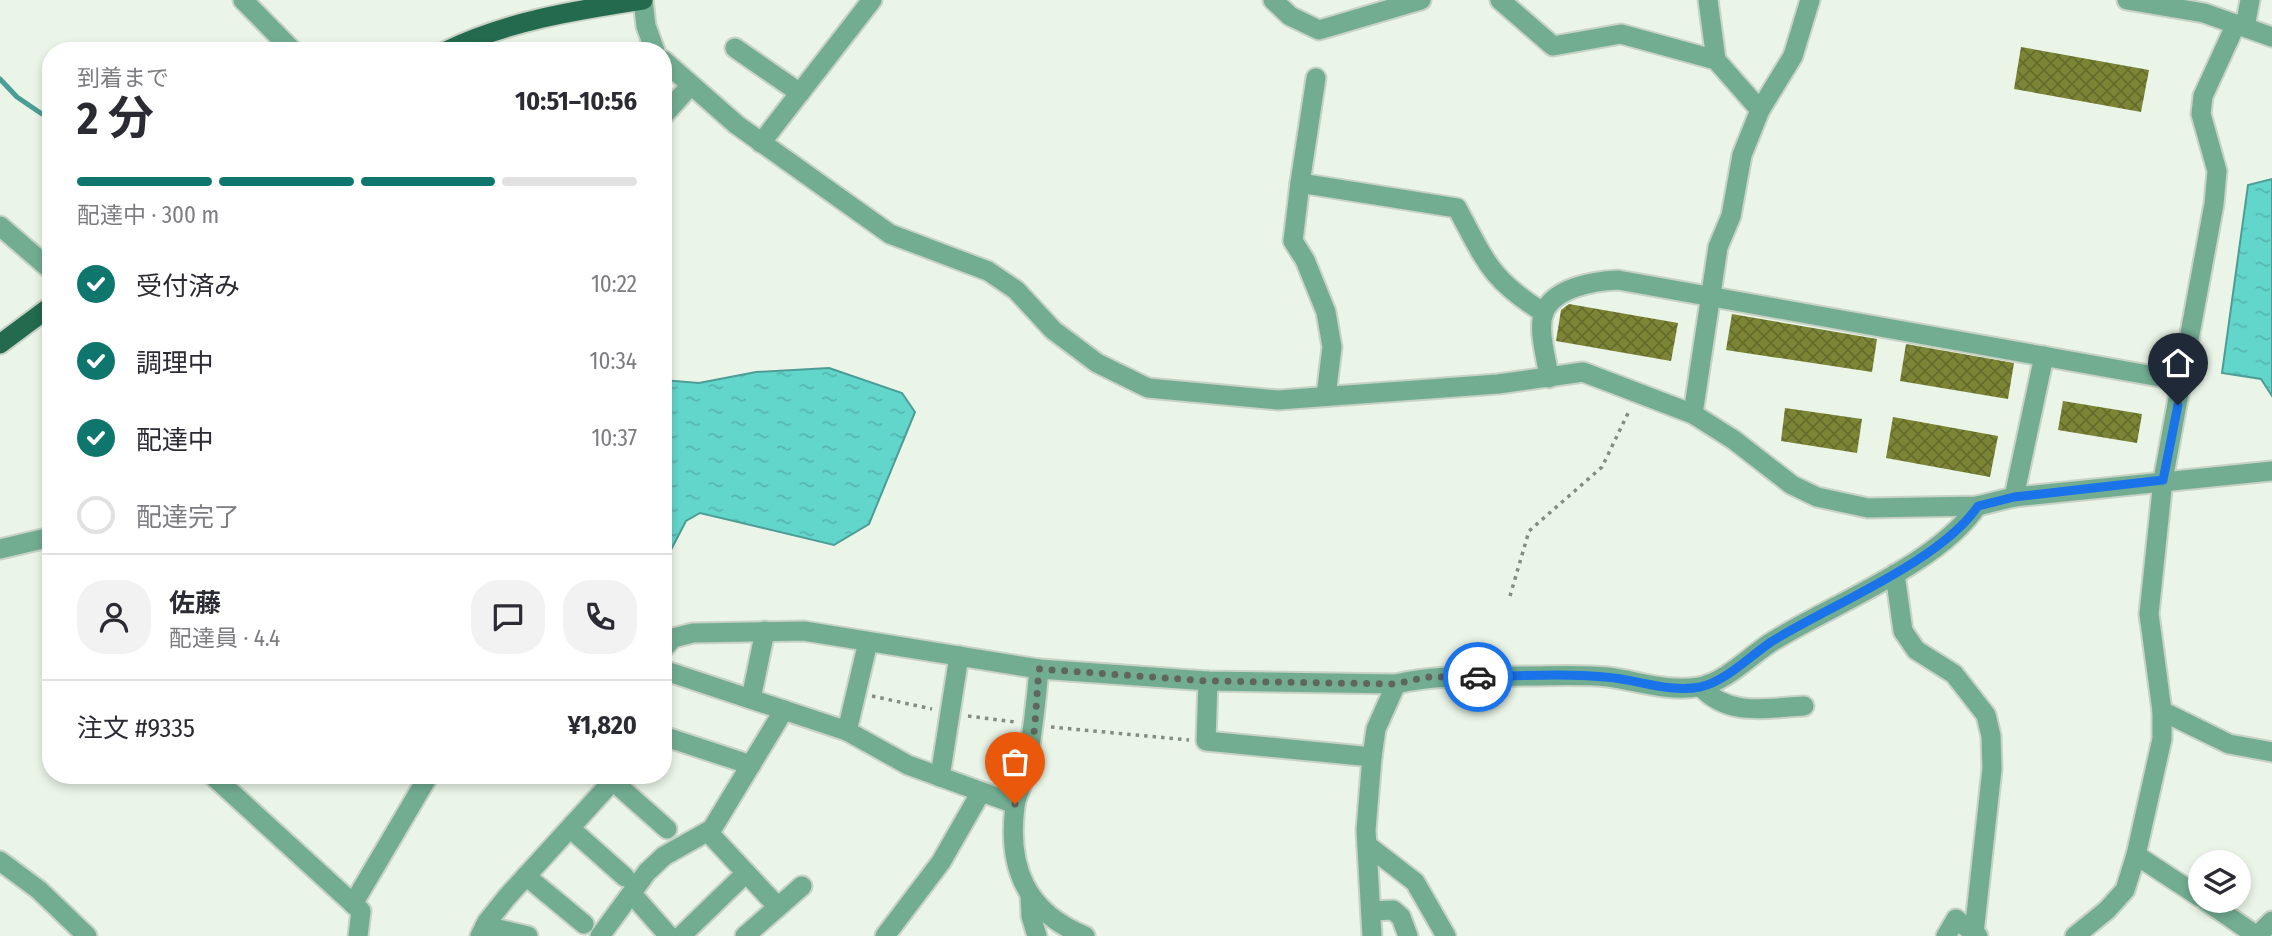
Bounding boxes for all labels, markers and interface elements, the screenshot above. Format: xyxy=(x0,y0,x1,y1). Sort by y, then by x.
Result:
text: 到着まで xyxy=(77,64,169,92)
text: 10:51–10:56 xyxy=(515,86,637,117)
text: 2 分 xyxy=(77,91,154,146)
text: 配達中 · 300 m xyxy=(77,201,219,229)
icon: check xyxy=(77,265,115,303)
text: 10:22 xyxy=(591,270,637,298)
text: 受付済み xyxy=(136,271,240,302)
pin xyxy=(2148,333,2208,405)
icon: check xyxy=(77,342,115,380)
icon: home xyxy=(2159,344,2197,382)
text: 10:34 xyxy=(590,347,637,375)
text: 調理中 xyxy=(136,348,214,379)
icon: check xyxy=(77,419,115,457)
text: 10:37 xyxy=(591,424,637,452)
text: 配達中 xyxy=(136,425,214,456)
text: 配達完了 xyxy=(136,502,240,533)
button: person xyxy=(77,580,151,654)
button: chat xyxy=(471,580,545,654)
button: phone xyxy=(563,580,637,654)
text: 佐藤 xyxy=(169,588,221,619)
text: 配達員 · 4.4 xyxy=(169,624,280,652)
courier xyxy=(1443,642,1513,712)
icon: car xyxy=(1459,658,1497,696)
text: ¥1,820 xyxy=(568,710,637,741)
text: 注文 #9335 xyxy=(77,713,195,744)
pin xyxy=(985,732,1045,804)
icon: bag xyxy=(996,743,1034,781)
map controls xyxy=(2188,850,2251,913)
button: layers xyxy=(2188,850,2251,913)

